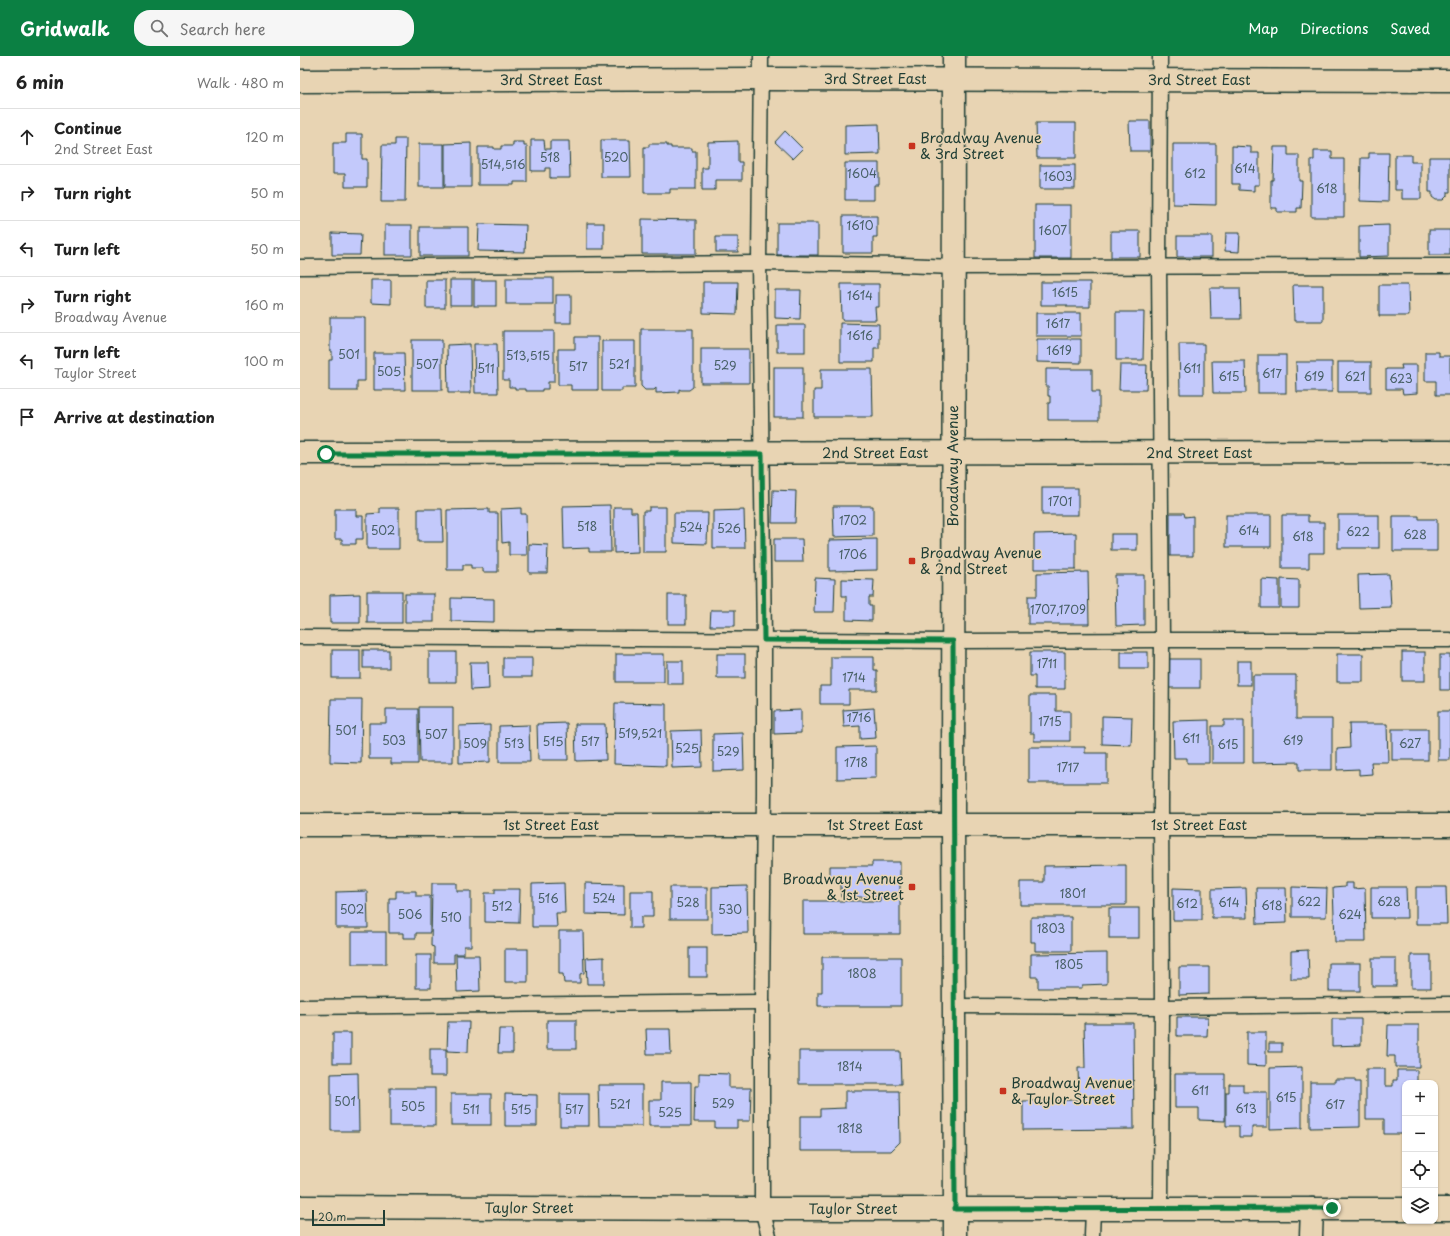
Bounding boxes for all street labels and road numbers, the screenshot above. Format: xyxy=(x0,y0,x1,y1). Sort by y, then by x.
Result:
street label: 3rd Street East xyxy=(824,68,927,89)
street label: 3rd Street East xyxy=(500,69,603,90)
street label: 3rd Street East xyxy=(1148,69,1251,90)
street label: Broadway Avenue xyxy=(942,405,963,527)
street label: 2nd Street East xyxy=(822,442,929,463)
street label: 2nd Street East xyxy=(1146,442,1253,463)
street label: 1st Street East xyxy=(503,814,599,835)
street label: 1st Street East xyxy=(827,814,923,835)
street label: 1st Street East xyxy=(1151,814,1247,835)
street label: Taylor Street xyxy=(484,1197,574,1218)
street label: Taylor Street xyxy=(808,1198,898,1219)

